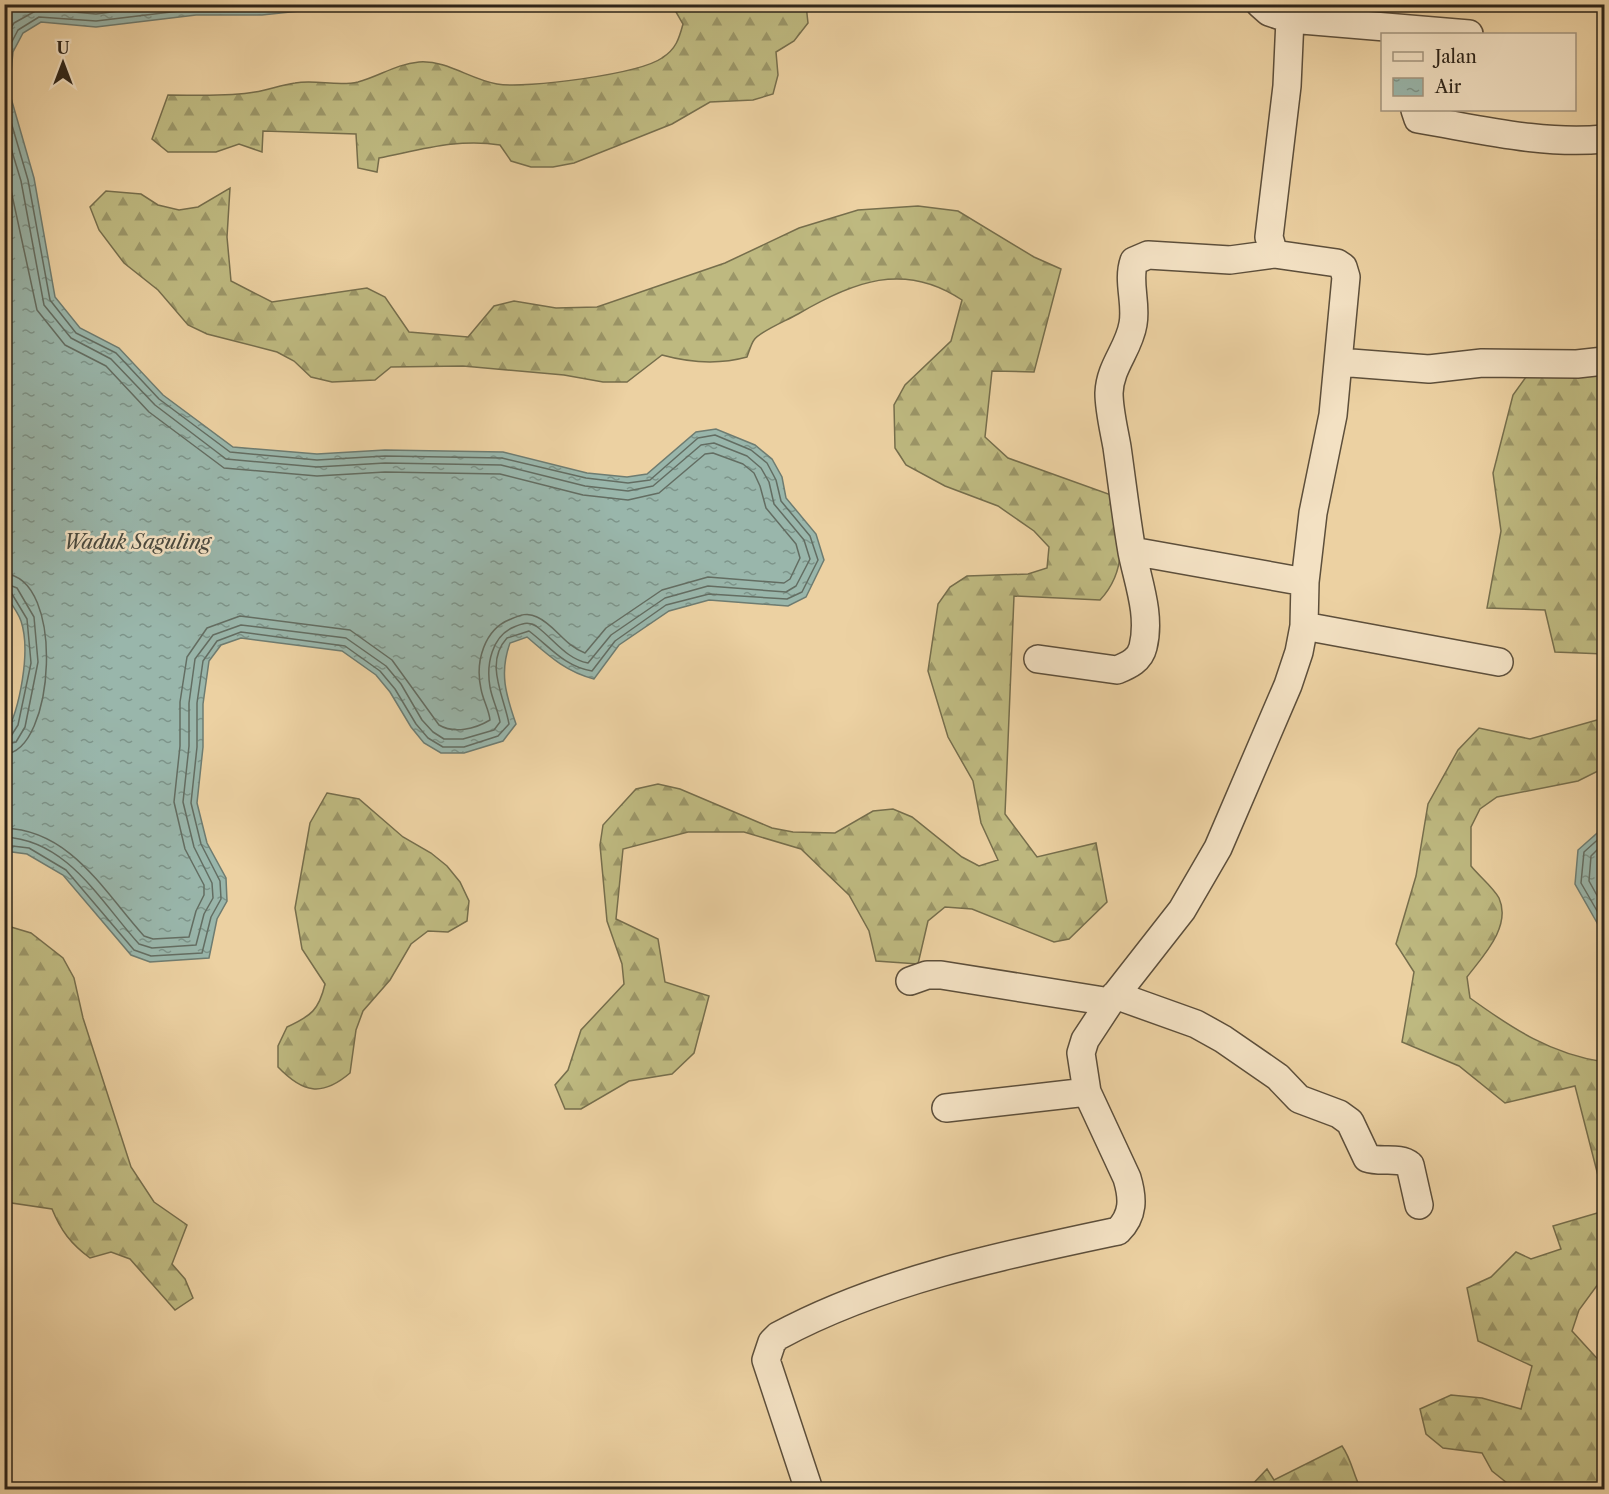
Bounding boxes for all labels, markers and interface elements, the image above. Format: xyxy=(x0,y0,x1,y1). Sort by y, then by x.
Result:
north arrow xyxy=(33,33,93,93)
legend xyxy=(1381,33,1576,111)
text: U xyxy=(57,38,70,58)
text: Jalan xyxy=(1432,46,1477,68)
text: Air xyxy=(1434,76,1462,98)
water label: Waduk Saguling xyxy=(63,530,212,554)

